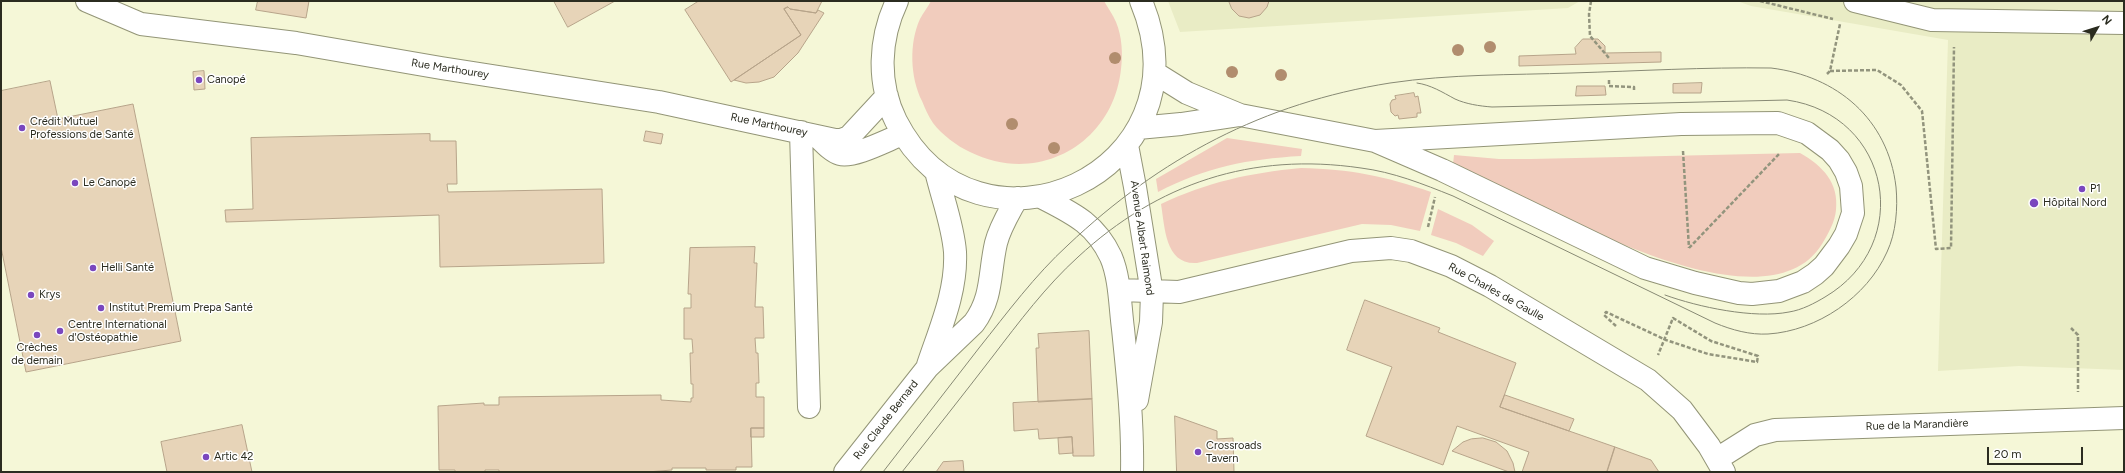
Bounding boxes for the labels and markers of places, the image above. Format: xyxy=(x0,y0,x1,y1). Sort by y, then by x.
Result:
place label: Canopé xyxy=(207,73,246,87)
marker: Canopé xyxy=(194,75,204,85)
place label: Crédit Mutuel Professions de Santé xyxy=(30,115,133,141)
marker: Crédit Mutuel Professions de Santé xyxy=(17,123,27,133)
place label: Le Canopé xyxy=(83,176,136,190)
marker: Le Canopé xyxy=(70,178,80,188)
place label: P1 xyxy=(2090,182,2101,196)
marker: P1 xyxy=(2077,184,2087,194)
place label: Hôpital Nord xyxy=(2043,196,2107,210)
marker: Hôpital Nord xyxy=(2028,197,2040,209)
place label: Helli Santé xyxy=(101,261,154,275)
marker: Helli Santé xyxy=(88,263,98,273)
place label: Krys xyxy=(39,288,60,302)
marker: Krys xyxy=(26,290,36,300)
place label: Institut Premium Prepa Santé xyxy=(109,301,253,315)
marker: Institut Premium Prepa Santé xyxy=(96,303,106,313)
place label: Centre International d'Ostéopathie xyxy=(68,318,167,344)
marker: Centre International d'Ostéopathie xyxy=(55,326,65,336)
marker: Crèches de demain xyxy=(32,330,42,340)
place label: Crèches de demain xyxy=(11,341,63,367)
place label: Crossroads Tavern xyxy=(1206,439,1262,465)
marker: Crossroads Tavern xyxy=(1193,447,1203,457)
place label: Artic 42 xyxy=(214,450,254,464)
marker: Artic 42 xyxy=(201,452,211,462)

